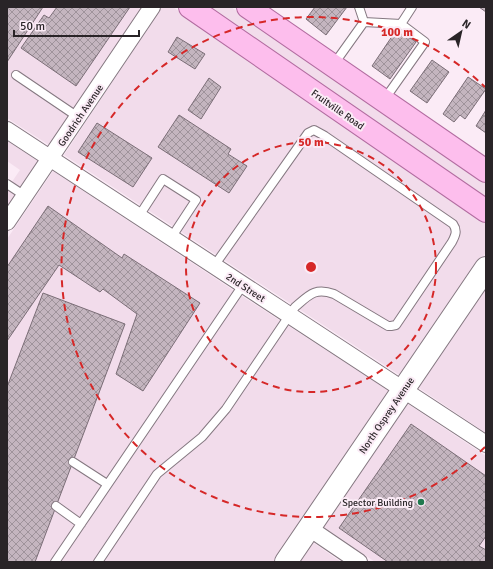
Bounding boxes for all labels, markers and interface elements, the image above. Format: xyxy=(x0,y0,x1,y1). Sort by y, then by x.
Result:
scale bar xyxy=(14,12,139,38)
north arrow xyxy=(441,12,481,52)
text: N xyxy=(460,17,473,32)
text: 50 m xyxy=(20,19,45,34)
text: 100 m xyxy=(381,25,413,40)
street label: Goodrich Avenue xyxy=(56,82,106,149)
street label: Fruitville Road xyxy=(309,87,366,132)
text: 50 m xyxy=(298,135,324,150)
centre of rings xyxy=(304,260,318,274)
street label: 2nd Street xyxy=(224,271,268,305)
street label: North Osprey Avenue xyxy=(357,375,417,456)
place label: Spector Building xyxy=(342,497,413,509)
marker: Spector Building xyxy=(416,497,426,507)

